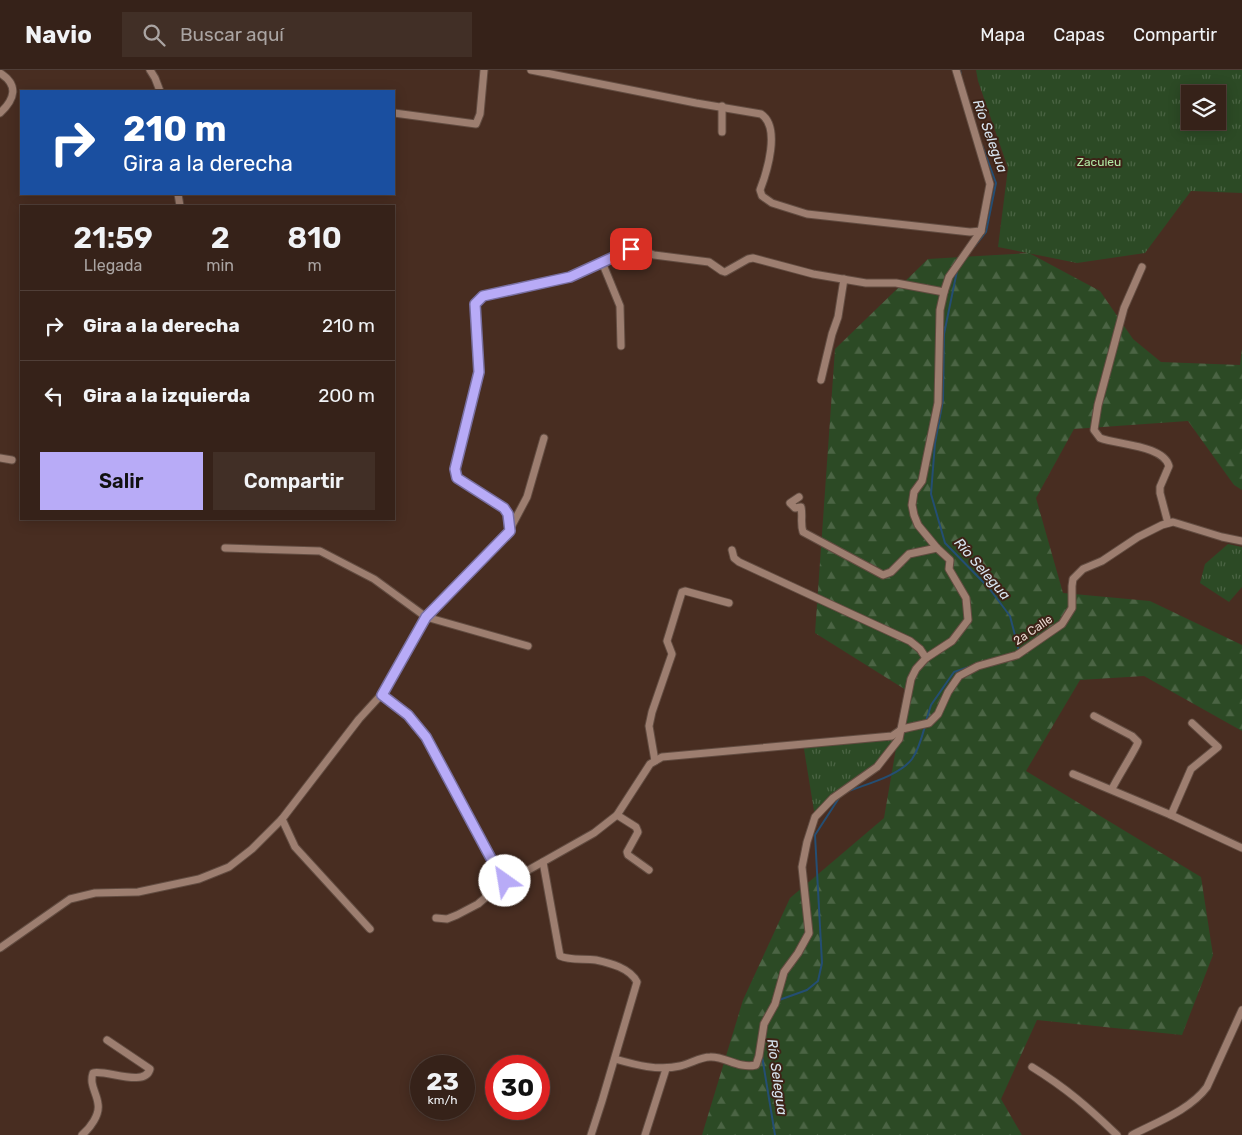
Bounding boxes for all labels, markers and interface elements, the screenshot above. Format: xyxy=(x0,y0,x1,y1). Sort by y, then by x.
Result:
search box xyxy=(122,12,472,57)
text: Navio xyxy=(25,21,92,49)
icon: search xyxy=(140,21,168,49)
text: Buscar aquí xyxy=(180,23,284,46)
text: Mapa xyxy=(980,24,1025,46)
text: Capas xyxy=(1053,24,1105,46)
text: Compartir xyxy=(1133,24,1217,46)
map controls xyxy=(1181,85,1226,130)
button: layers xyxy=(1181,85,1226,130)
water label: Río Selegua xyxy=(969,97,1011,175)
text: 210 m xyxy=(123,108,226,150)
icon: right xyxy=(40,110,105,175)
text: Gira a la derecha xyxy=(123,150,293,177)
park label: Zaculeu xyxy=(1077,155,1121,169)
text: 21:59 xyxy=(73,220,153,256)
text: 2 xyxy=(211,220,230,256)
text: 810 xyxy=(287,220,342,256)
pin xyxy=(610,228,652,270)
icon: arrive xyxy=(617,235,645,263)
text: Llegada xyxy=(84,256,142,275)
text: min xyxy=(206,256,234,275)
text: m xyxy=(307,256,322,275)
icon: right xyxy=(40,312,68,340)
text: Gira a la derecha xyxy=(83,314,240,337)
text: 210 m xyxy=(322,314,375,337)
icon: left xyxy=(40,382,68,410)
text: Gira a la izquierda xyxy=(83,384,250,407)
text: 200 m xyxy=(318,384,375,407)
button: Salir xyxy=(40,452,203,510)
button: Compartir xyxy=(213,452,375,510)
water label: Río Selegua xyxy=(950,534,1014,604)
street label: 2a Calle xyxy=(1011,612,1055,648)
position arrow xyxy=(478,854,530,906)
water label: Río Selegua xyxy=(763,1038,791,1116)
speed limit sign: 30 xyxy=(485,1055,550,1120)
text: 23 xyxy=(426,1067,459,1096)
text: km/h xyxy=(428,1093,457,1107)

